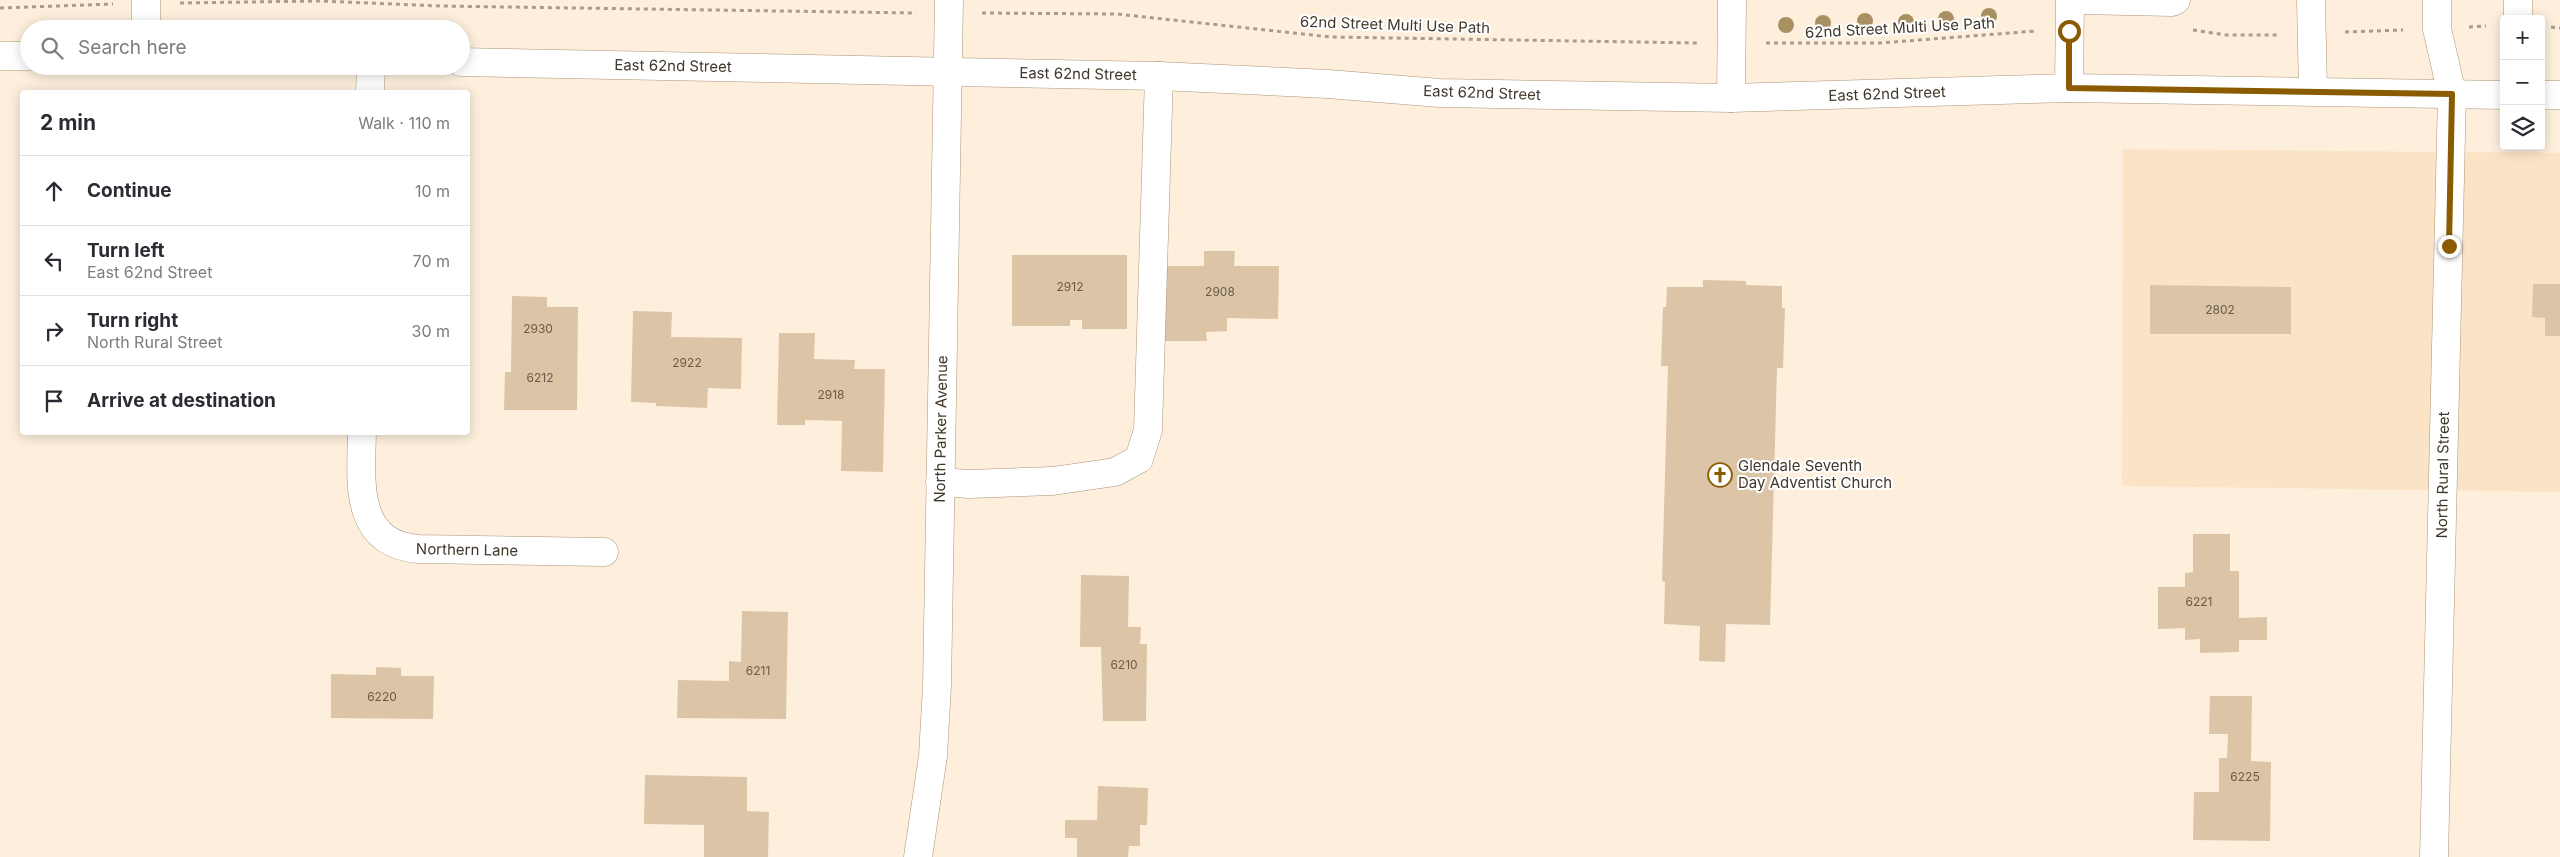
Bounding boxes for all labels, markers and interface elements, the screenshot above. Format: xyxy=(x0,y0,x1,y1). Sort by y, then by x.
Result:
street label: 62nd Street Multi Use Path xyxy=(1300,12,1490,37)
street label: 62nd Street Multi Use Path xyxy=(1805,13,1995,42)
map controls xyxy=(2500,15,2545,150)
button: + xyxy=(2500,15,2545,60)
search box xyxy=(20,20,470,75)
route start xyxy=(2058,20,2081,43)
icon: search xyxy=(38,34,66,62)
text: Search here xyxy=(78,36,187,59)
street label: East 62nd Street xyxy=(614,55,732,76)
button: − xyxy=(2500,60,2545,105)
street label: East 62nd Street xyxy=(1019,63,1137,84)
street label: East 62nd Street xyxy=(1423,81,1541,104)
street label: East 62nd Street xyxy=(1828,82,1946,105)
button: layers xyxy=(2500,105,2545,150)
text: 2 min xyxy=(40,110,96,135)
text: Walk · 110 m xyxy=(358,113,450,133)
icon: ahead xyxy=(40,177,68,205)
text: Continue xyxy=(87,179,172,202)
text: 10 m xyxy=(415,181,450,201)
route end xyxy=(2438,235,2461,258)
text: Turn left xyxy=(87,239,165,262)
icon: left xyxy=(40,247,68,275)
text: 70 m xyxy=(413,251,450,271)
text: East 62nd Street xyxy=(87,262,212,282)
house number: 2912 xyxy=(1057,279,1083,294)
house number: 2908 xyxy=(1205,284,1235,299)
house number: 2802 xyxy=(2205,302,2235,317)
text: Turn right xyxy=(87,309,178,332)
icon: right xyxy=(40,317,68,345)
text: 30 m xyxy=(412,321,450,341)
house number: 2930 xyxy=(523,321,553,336)
text: North Rural Street xyxy=(87,332,222,352)
house number: 2922 xyxy=(672,355,702,370)
street label: North Parker Avenue xyxy=(930,355,951,503)
house number: 6212 xyxy=(527,370,553,385)
icon: arrive xyxy=(40,387,68,415)
house number: 2918 xyxy=(817,387,845,402)
text: Arrive at destination xyxy=(87,389,276,412)
street label: North Rural Street xyxy=(2432,411,2453,539)
place label: Glendale Seventh Day Adventist Church xyxy=(1738,456,1892,492)
church icon: Glendale Seventh Day Adventist Church xyxy=(1707,462,1733,488)
street label: Northern Lane xyxy=(416,539,518,560)
house number: 6221 xyxy=(2186,594,2212,609)
house number: 6210 xyxy=(1110,657,1138,672)
house number: 6211 xyxy=(746,663,770,678)
house number: 6220 xyxy=(367,689,397,704)
house number: 6225 xyxy=(2230,769,2260,784)

